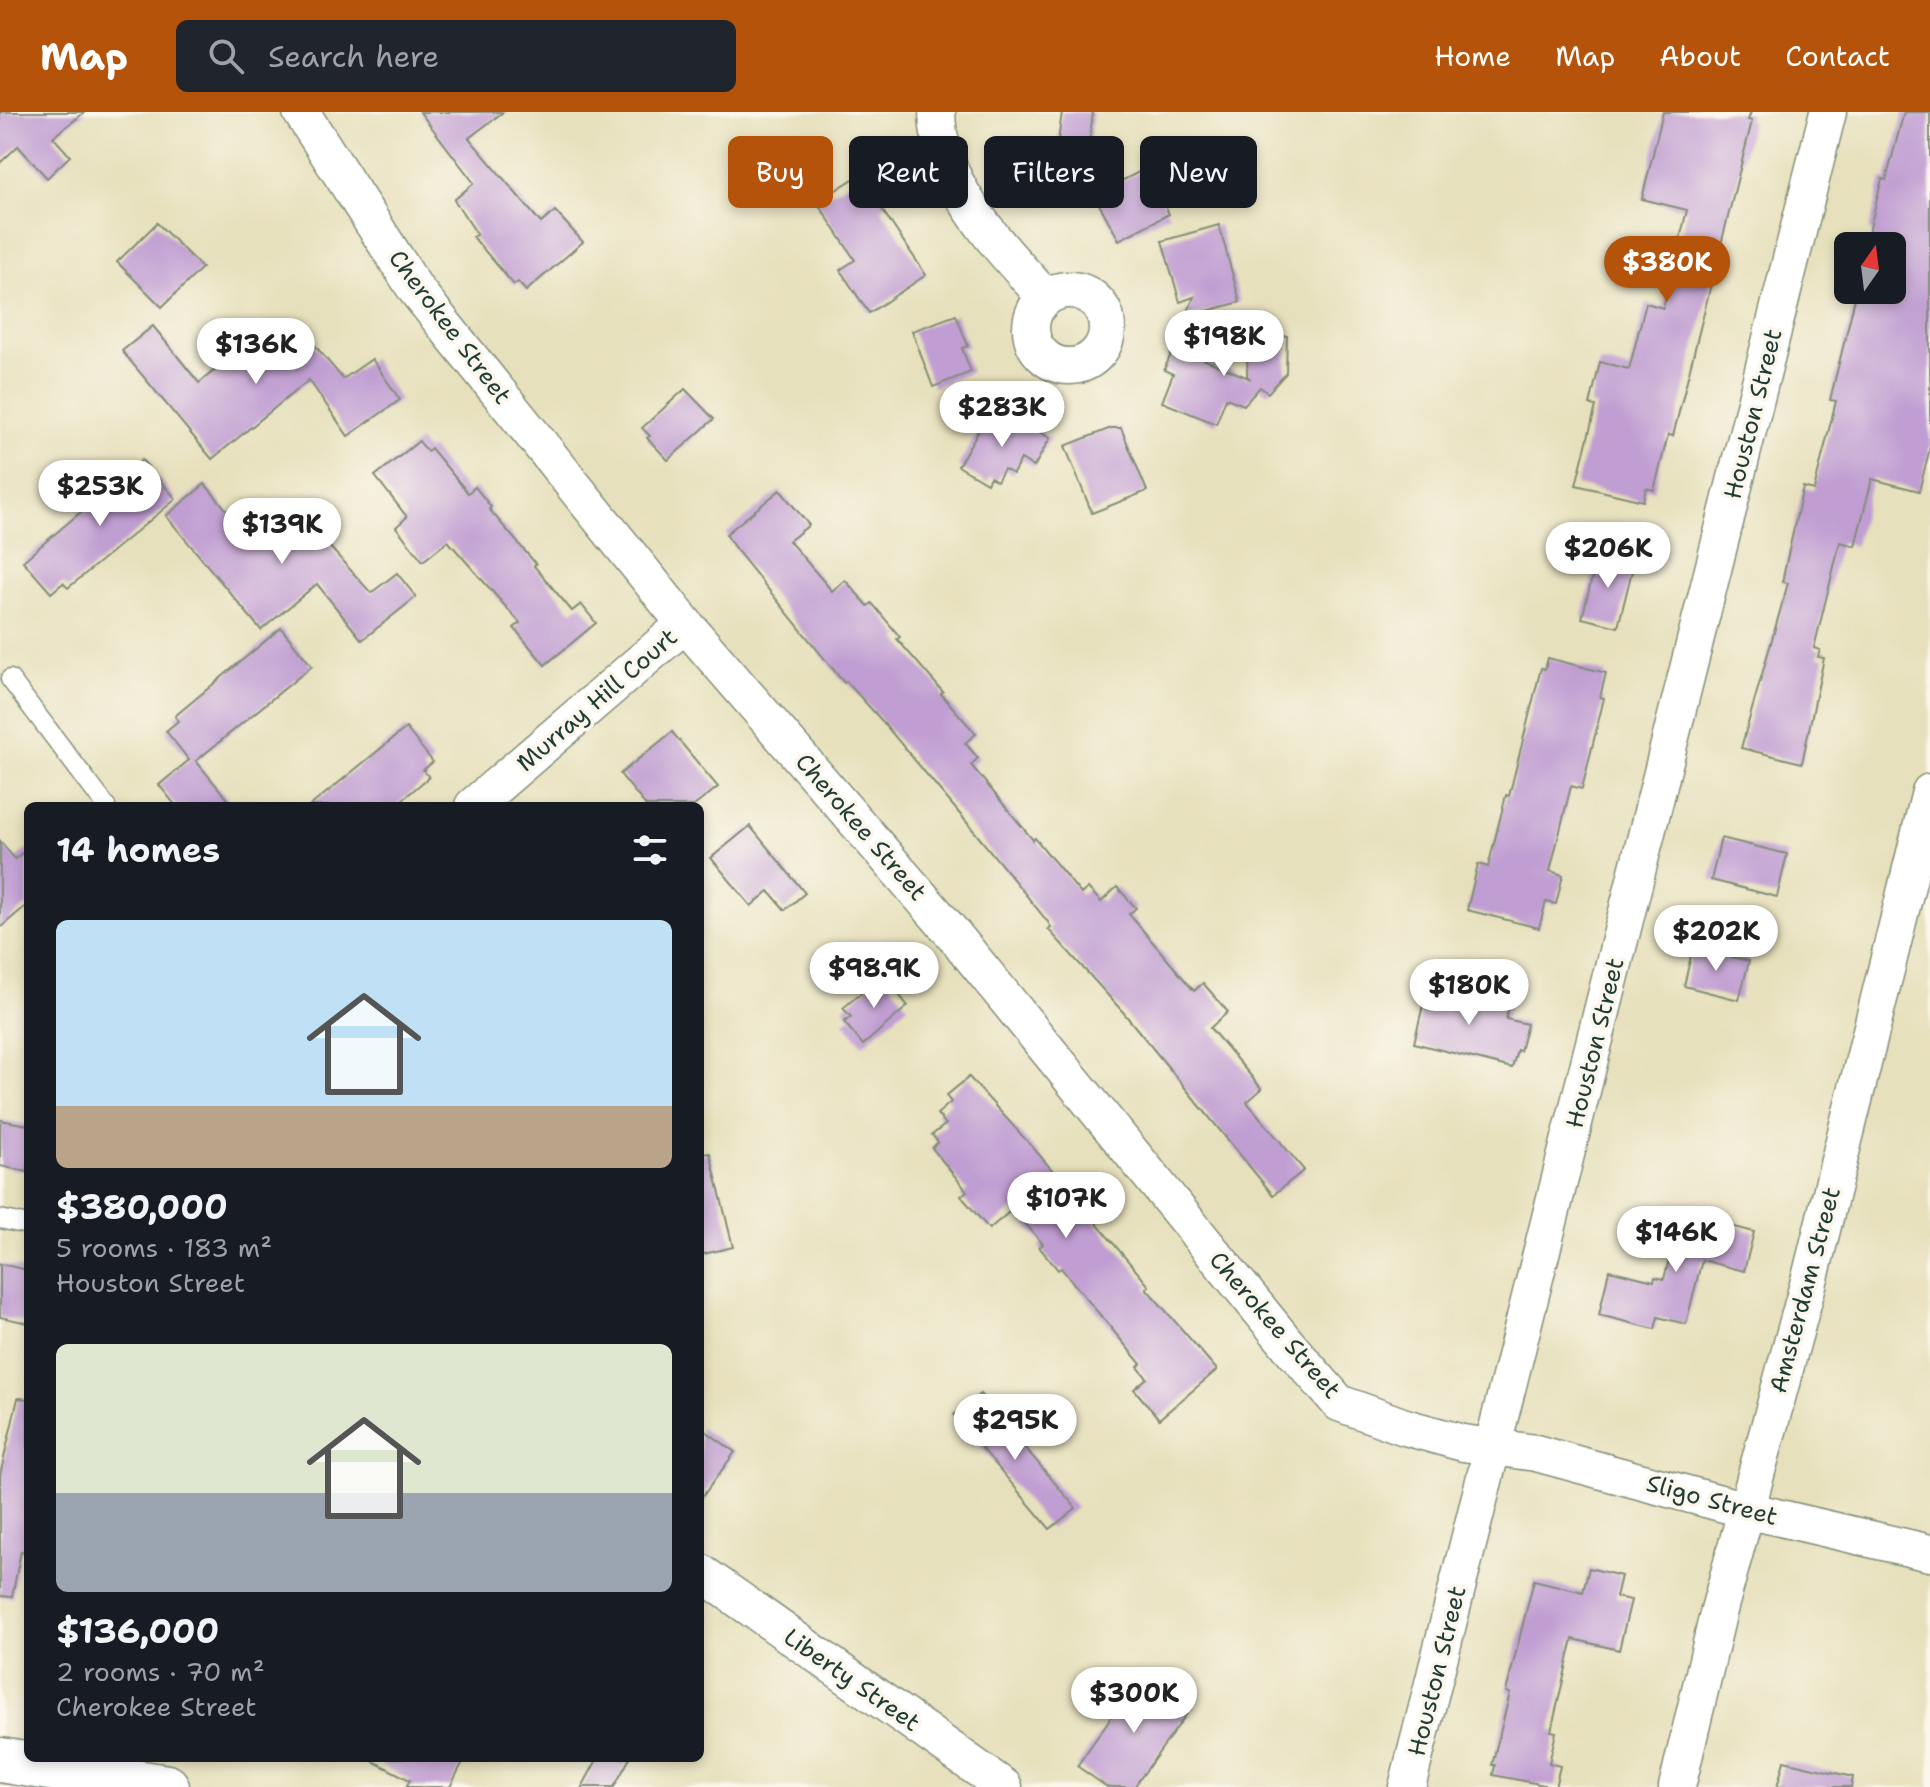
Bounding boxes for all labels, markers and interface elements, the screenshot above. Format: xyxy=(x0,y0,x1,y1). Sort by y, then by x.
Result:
search box xyxy=(176,20,736,92)
text: Map xyxy=(40,31,128,82)
icon: search xyxy=(204,34,248,78)
text: Search here xyxy=(268,36,439,77)
text: Home xyxy=(1434,37,1511,75)
text: Map xyxy=(1555,37,1615,75)
text: About xyxy=(1659,37,1741,75)
text: Contact xyxy=(1785,37,1890,75)
chip: Buy xyxy=(728,136,833,208)
chip: Rent xyxy=(849,136,968,208)
chip: Filters xyxy=(984,136,1124,208)
chip: New xyxy=(1140,136,1257,208)
north arrow xyxy=(1834,232,1906,304)
map controls xyxy=(1834,232,1906,304)
pin: $380K xyxy=(1611,236,1723,304)
street label: Cherokee Street xyxy=(381,243,519,411)
text: $380K xyxy=(1622,244,1712,279)
pin: $198K xyxy=(1168,310,1280,378)
pin: $136K xyxy=(200,318,312,386)
text: $198K xyxy=(1183,318,1265,353)
street label: Houston Street xyxy=(1716,325,1790,503)
text: $136K xyxy=(215,326,297,361)
pin: $283K xyxy=(946,381,1058,449)
text: $283K xyxy=(957,389,1047,424)
pin: $253K xyxy=(44,460,156,528)
text: $253K xyxy=(56,468,144,503)
pin: $139K xyxy=(226,498,338,566)
text: $139K xyxy=(241,506,323,541)
pin: $206K xyxy=(1552,522,1664,590)
text: $206K xyxy=(1564,530,1652,565)
street label: Murray Hill Court xyxy=(510,621,684,779)
street label: Cherokee Street xyxy=(788,747,934,907)
text: 14 homes xyxy=(56,827,220,873)
icon: filters xyxy=(628,828,672,872)
pin: $202K xyxy=(1660,905,1772,973)
text: $202K xyxy=(1672,913,1760,948)
pin: $98.9K xyxy=(809,942,939,1010)
text: $98.9K xyxy=(828,950,920,985)
street label: Houston Street xyxy=(1558,954,1632,1132)
pin: $180K xyxy=(1413,959,1525,1027)
text: $180K xyxy=(1428,967,1510,1002)
icon: home xyxy=(292,972,436,1116)
pin: $107K xyxy=(1010,1172,1122,1240)
text: $107K xyxy=(1025,1180,1107,1215)
street label: Amsterdam Street xyxy=(1762,1183,1848,1397)
text: $380,000 xyxy=(56,1184,228,1230)
pin: $146K xyxy=(1620,1206,1732,1274)
text: $146K xyxy=(1635,1214,1717,1249)
text: 5 rooms · 183 m² xyxy=(56,1230,272,1265)
street label: Cherokee Street xyxy=(1202,1245,1348,1405)
text: Houston Street xyxy=(56,1265,245,1300)
pin: $295K xyxy=(959,1394,1071,1462)
icon: home xyxy=(292,1396,436,1540)
text: $295K xyxy=(972,1402,1058,1437)
street label: Sligo Street xyxy=(1643,1467,1781,1533)
street label: Houston Street xyxy=(1400,1582,1474,1760)
text: $136,000 xyxy=(56,1608,219,1654)
street label: Liberty Street xyxy=(778,1621,926,1739)
text: 2 rooms · 70 m² xyxy=(56,1654,265,1689)
pin: $300K xyxy=(1078,1667,1190,1735)
text: $300K xyxy=(1089,1675,1179,1710)
text: Cherokee Street xyxy=(56,1689,257,1724)

